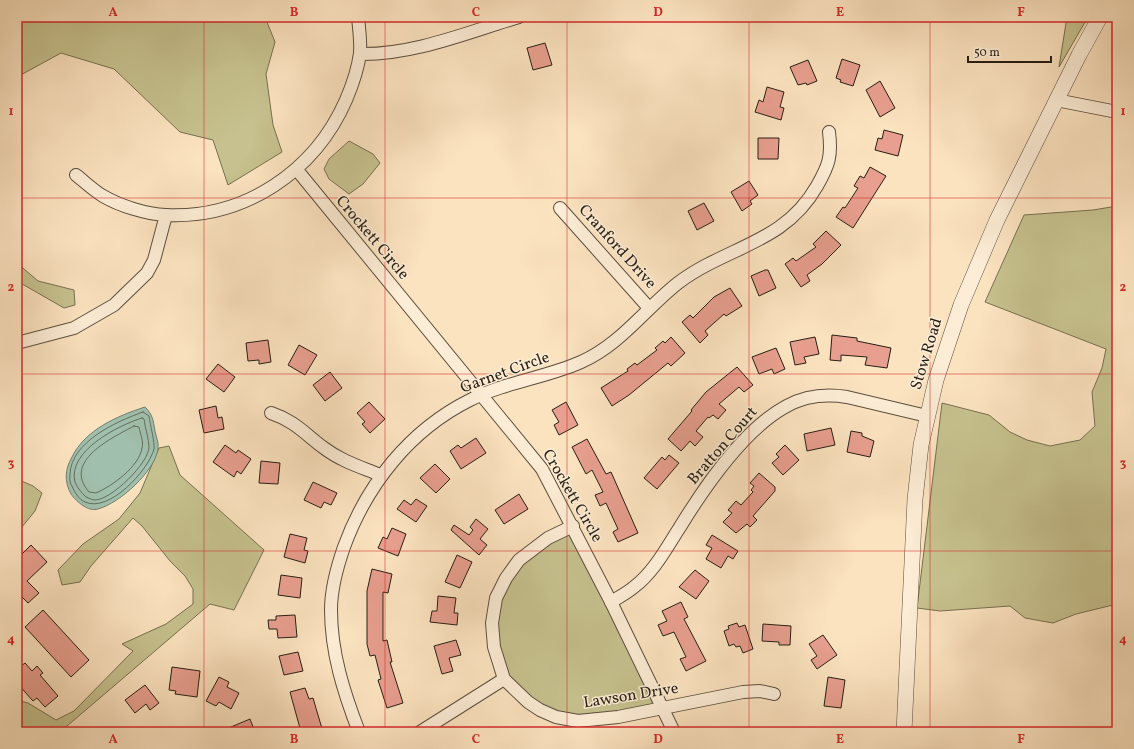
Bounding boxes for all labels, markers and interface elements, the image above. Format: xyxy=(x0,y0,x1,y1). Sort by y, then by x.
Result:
text: A xyxy=(108,4,118,22)
text: B xyxy=(290,4,299,22)
text: C xyxy=(472,4,480,22)
text: D xyxy=(653,4,663,22)
text: E xyxy=(836,4,844,22)
text: F xyxy=(1017,4,1025,22)
scale bar xyxy=(968,38,1051,64)
text: 50 m xyxy=(974,45,1000,61)
text: 1 xyxy=(8,103,14,121)
text: 1 xyxy=(1120,103,1126,121)
street label: Crockett Circle xyxy=(330,191,414,285)
street label: Cranford Drive xyxy=(573,200,661,294)
text: 2 xyxy=(8,279,15,297)
text: 2 xyxy=(1120,279,1127,297)
street label: Stow Road xyxy=(906,315,948,393)
street label: Garnet Circle xyxy=(457,347,553,399)
street label: Bratton Court xyxy=(683,402,763,490)
street label: Crockett Circle xyxy=(537,446,607,546)
text: 3 xyxy=(8,455,15,473)
text: 3 xyxy=(1120,455,1127,473)
text: 4 xyxy=(7,631,15,649)
text: 4 xyxy=(1119,631,1127,649)
street label: Lawson Drive xyxy=(582,678,680,714)
text: A xyxy=(108,731,118,749)
text: B xyxy=(290,731,299,749)
text: C xyxy=(472,731,480,749)
text: D xyxy=(653,731,663,749)
text: E xyxy=(836,731,844,749)
text: F xyxy=(1017,731,1025,749)

